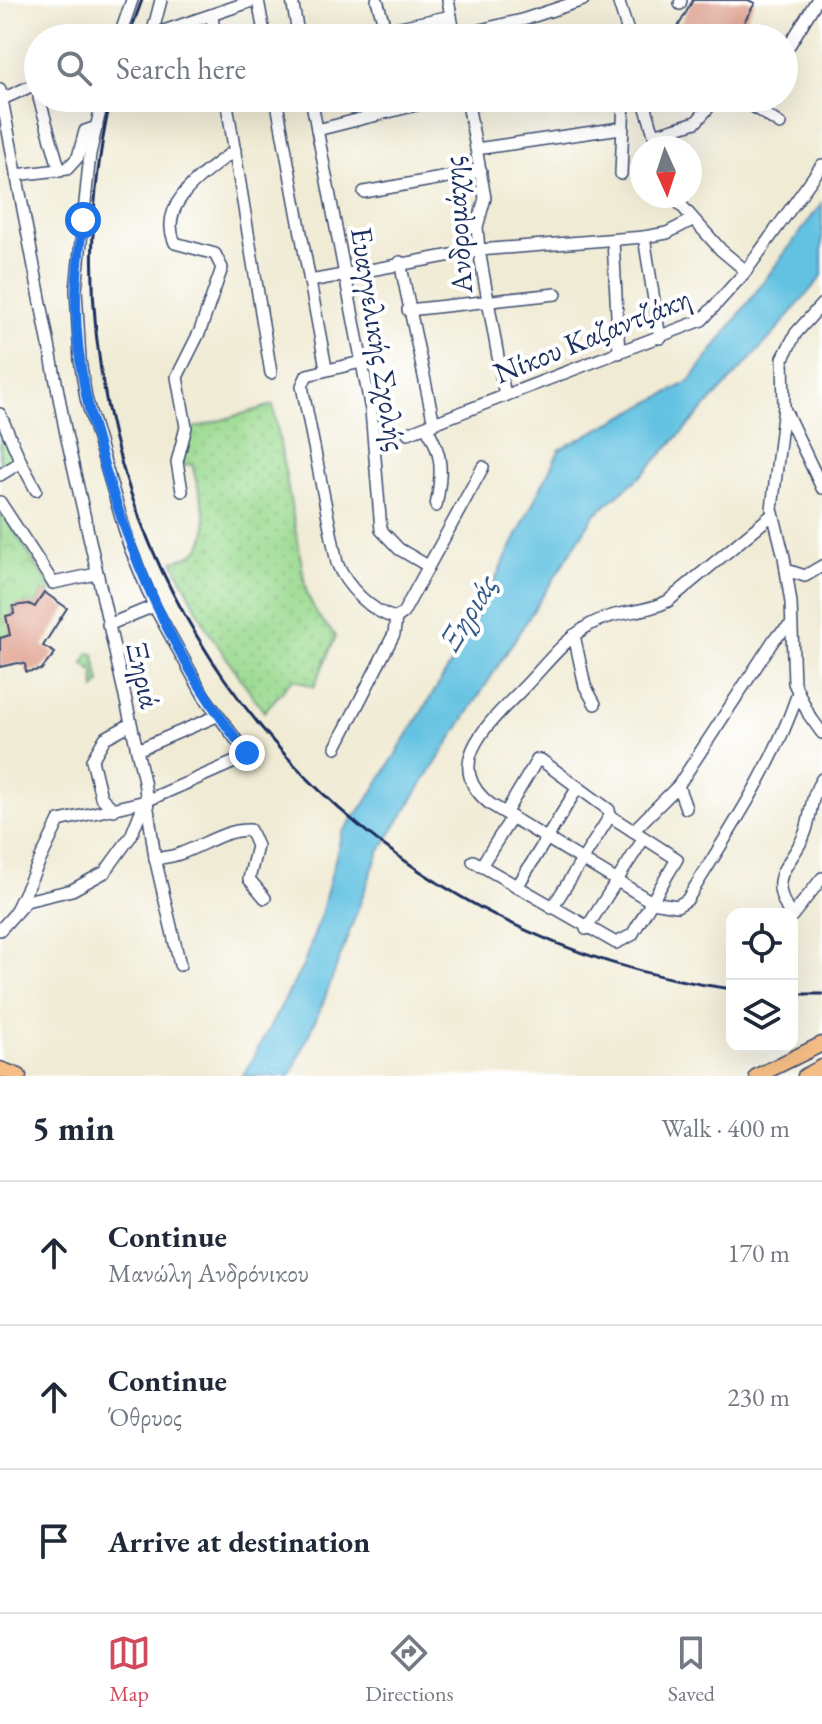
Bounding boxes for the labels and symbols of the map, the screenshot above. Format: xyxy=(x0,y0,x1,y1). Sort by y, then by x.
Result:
north arrow xyxy=(630,136,702,208)
street label: Ανδρομάχης xyxy=(433,155,481,296)
route start xyxy=(65,202,101,238)
street label: Ευαγγελικής Σχολής xyxy=(342,224,416,454)
street label: Νίκου Καζαντζάκη xyxy=(488,278,696,392)
water label: Ξηριάς xyxy=(428,565,508,660)
street label: Ξηριά xyxy=(118,638,171,712)
route end xyxy=(229,735,265,771)

